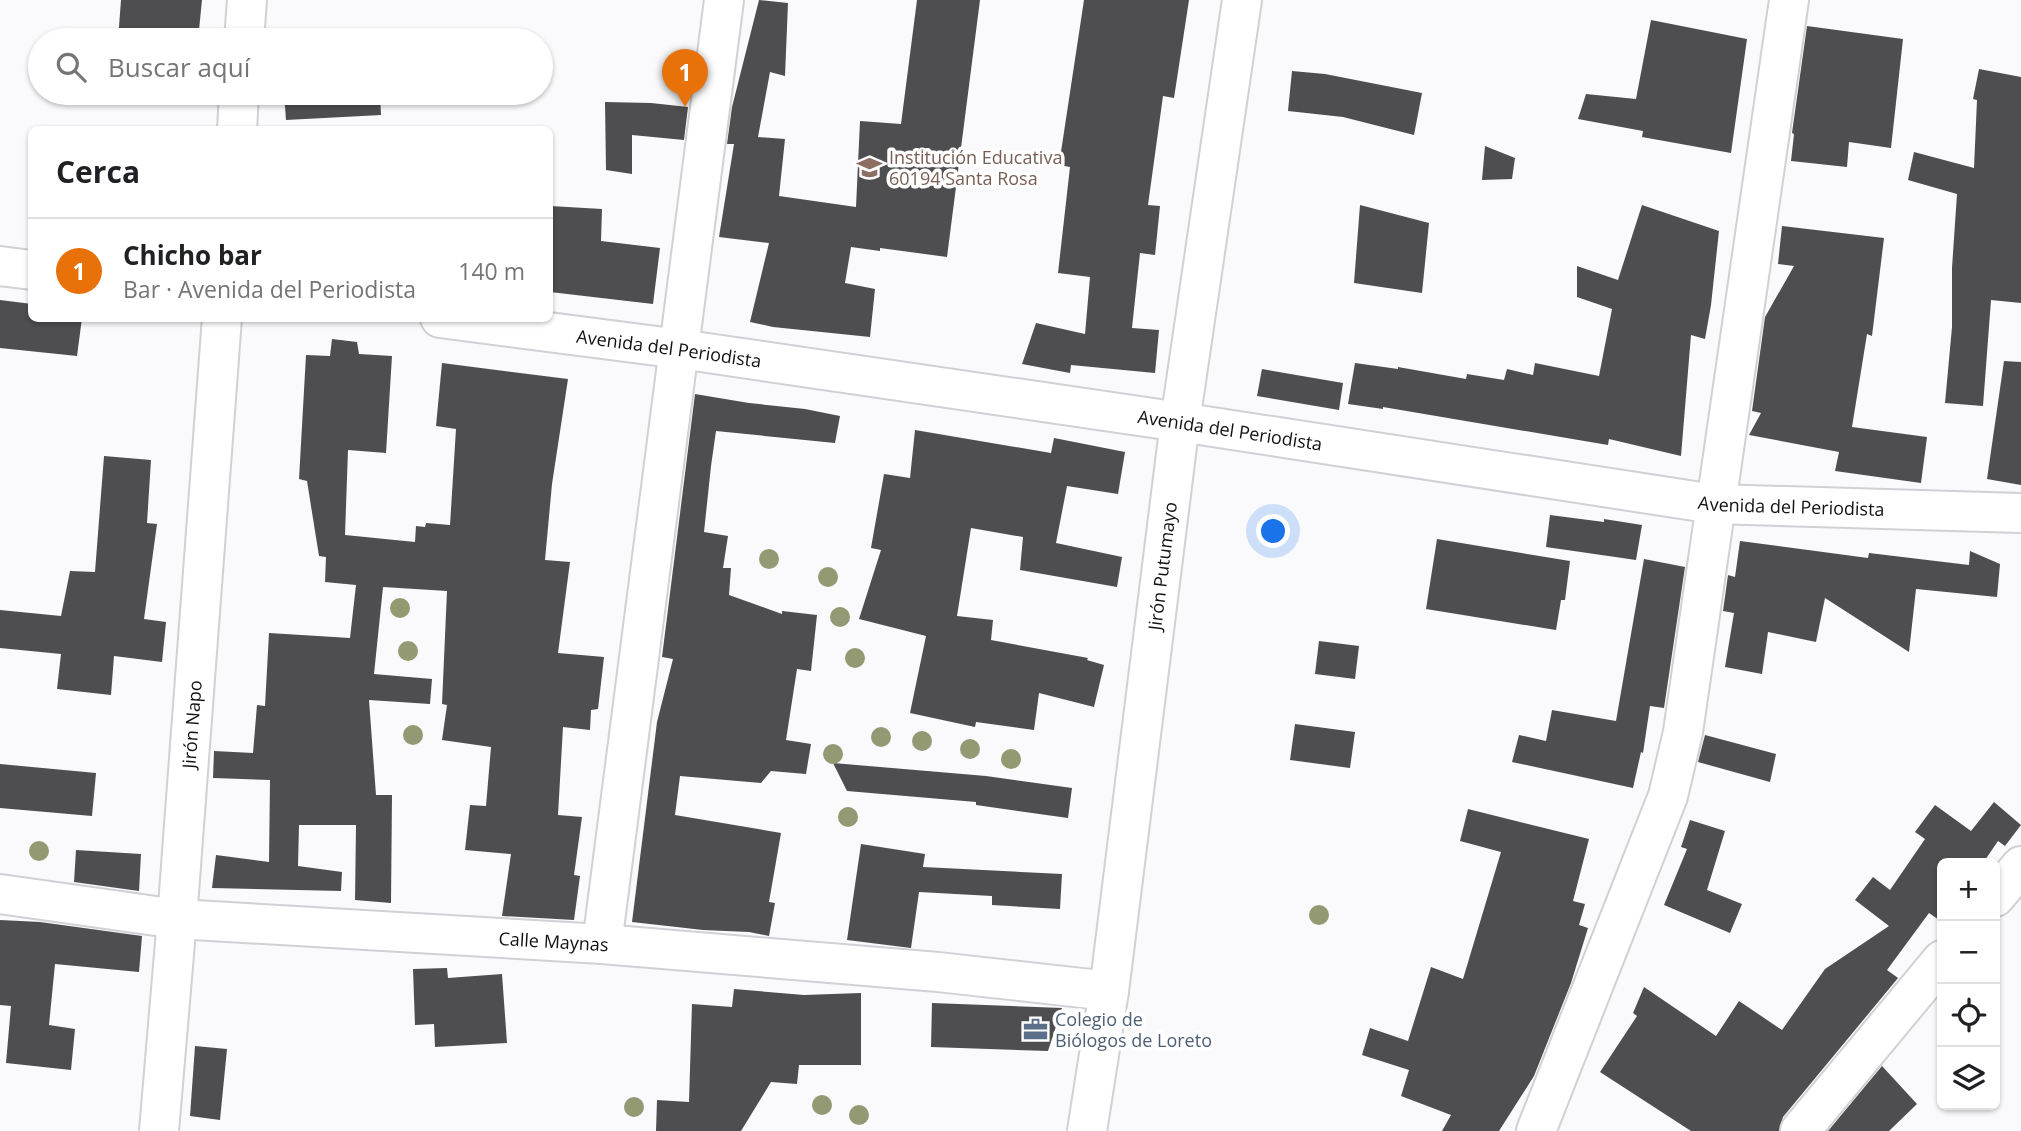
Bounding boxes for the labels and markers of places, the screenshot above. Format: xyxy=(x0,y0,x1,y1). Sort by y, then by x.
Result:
pin: 1 xyxy=(662,49,708,107)
place label: Institución Educativa 60194 Santa Rosa xyxy=(889,145,1062,190)
school or university icon: Institución Educativa 60194 Santa Rosa xyxy=(855,153,883,181)
place label: Colegio de Biólogos de Loreto xyxy=(1055,1007,1212,1052)
office icon: Colegio de Biólogos de Loreto xyxy=(1021,1015,1049,1043)

